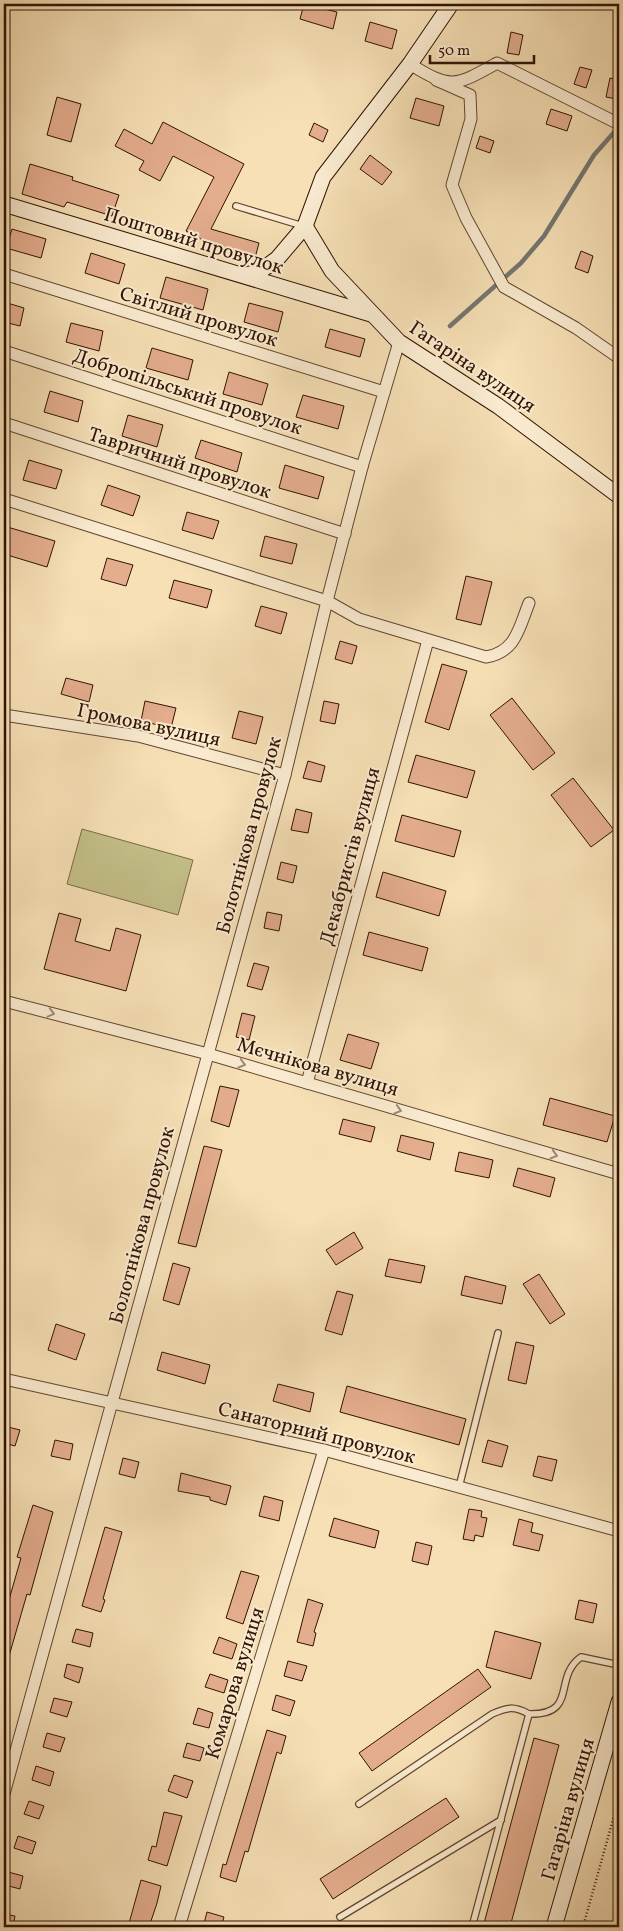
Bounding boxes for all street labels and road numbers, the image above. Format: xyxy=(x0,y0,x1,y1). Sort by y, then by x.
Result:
street label: Поштовий провулок xyxy=(100,201,287,283)
street label: Світлий провулок xyxy=(116,281,281,355)
street label: Гагаріна вулиця xyxy=(403,315,541,420)
street label: Добропільський провулок xyxy=(69,343,306,443)
street label: Тавричний провулок xyxy=(84,421,275,507)
street label: Громова вулиця xyxy=(74,697,223,755)
street label: Болотнікова провулок xyxy=(210,733,290,937)
street label: Декабристів вулиця xyxy=(314,764,388,949)
street label: Мєчнікова вулиця xyxy=(233,1031,402,1104)
street label: Болотнікова провулок xyxy=(103,1123,183,1327)
street label: Санаторний провулок xyxy=(215,1396,418,1472)
street label: Комарова вулиця xyxy=(199,1604,272,1763)
street label: Гагаріна вулиця xyxy=(535,1735,603,1884)

